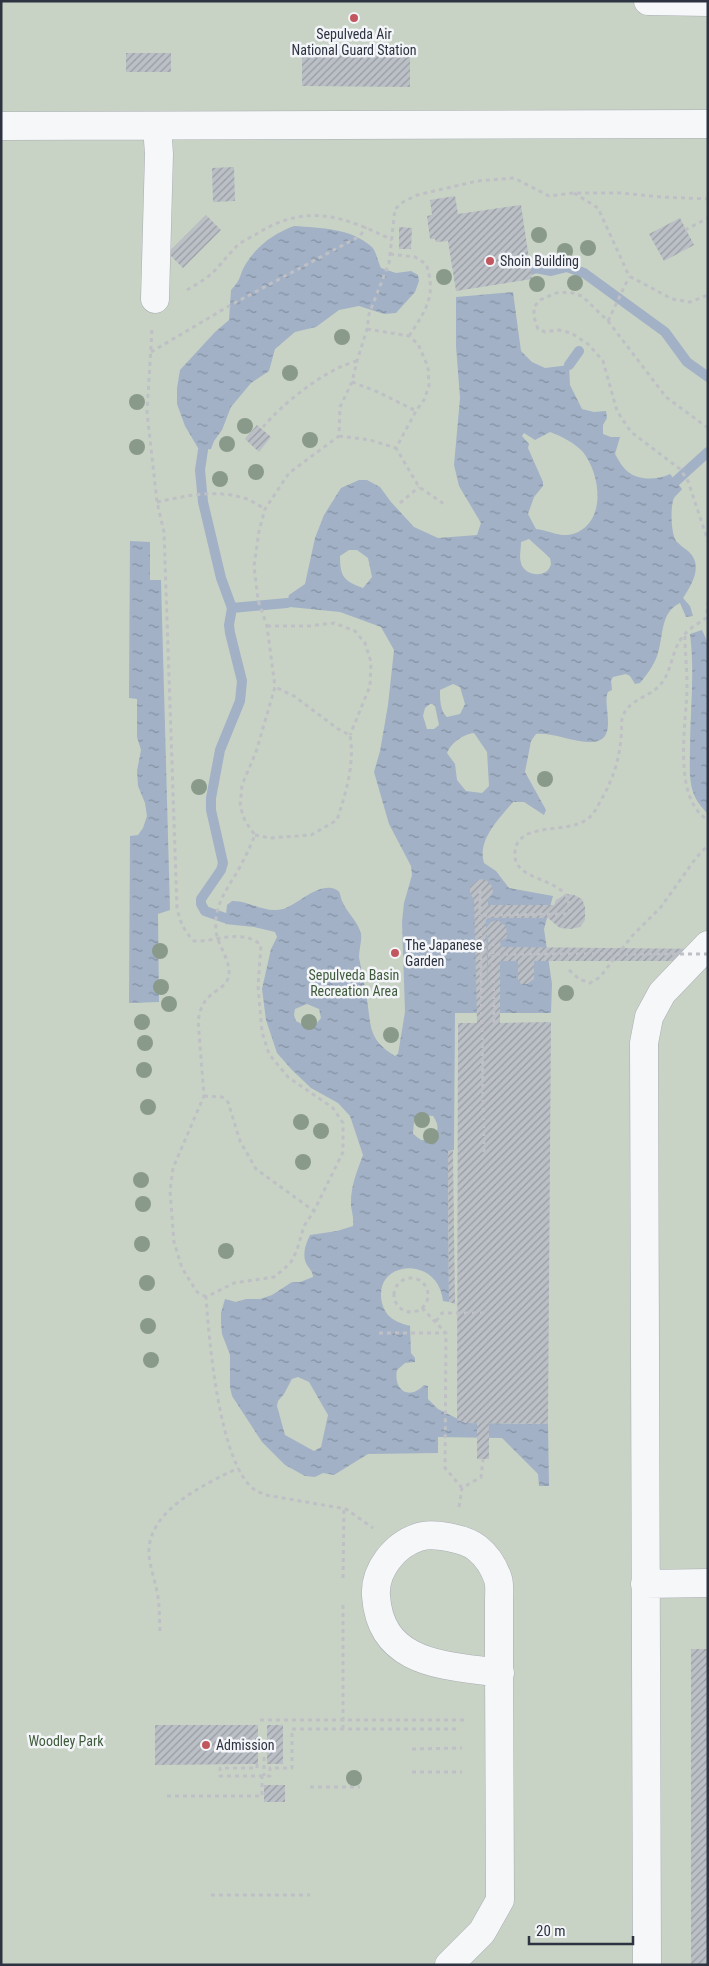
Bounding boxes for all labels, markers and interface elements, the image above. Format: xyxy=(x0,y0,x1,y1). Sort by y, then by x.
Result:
marker: Sepulveda Air National Guard Station xyxy=(348,12,360,24)
place label: Sepulveda Air National Guard Station xyxy=(292,26,417,58)
place label: Shoin Building xyxy=(500,253,579,269)
marker: Shoin Building xyxy=(484,255,496,267)
place label: The Japanese Garden xyxy=(405,937,483,969)
marker: The Japanese Garden xyxy=(389,947,401,959)
park label: Sepulveda Basin Recreation Area xyxy=(309,967,399,999)
park label: Woodley Park xyxy=(28,1733,104,1749)
place label: Admission xyxy=(216,1737,275,1753)
marker: Admission xyxy=(200,1739,212,1751)
scale bar xyxy=(529,1914,633,1946)
text: 20 m xyxy=(536,1922,566,1940)

